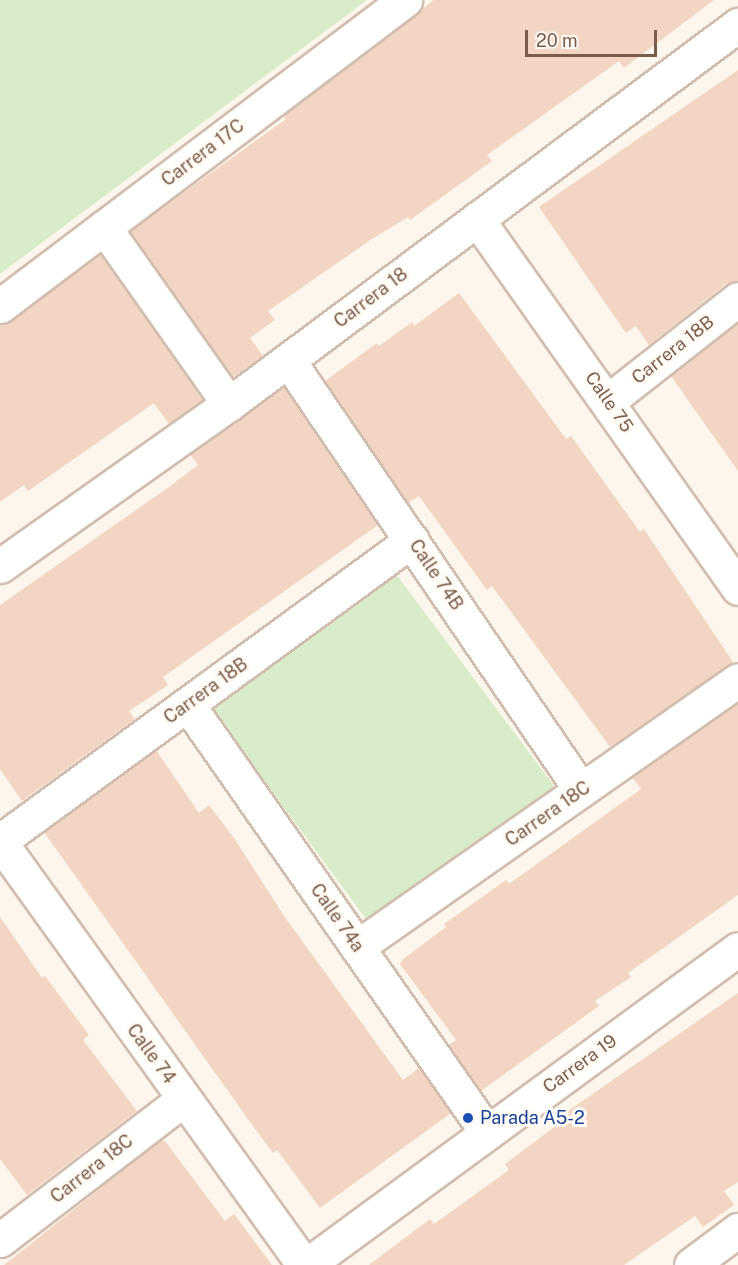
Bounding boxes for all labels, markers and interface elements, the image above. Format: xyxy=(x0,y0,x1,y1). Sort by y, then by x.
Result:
scale bar xyxy=(528,18,660,56)
text: 20 m xyxy=(536,30,578,51)
street label: Carrera 17C xyxy=(157,115,249,191)
street label: Carrera 18 xyxy=(330,263,412,333)
street label: Carrera 18B xyxy=(628,311,718,389)
street label: Calle 75 xyxy=(580,367,638,437)
street label: Calle 74B xyxy=(404,536,468,614)
street label: Carrera 18B xyxy=(160,653,252,729)
street label: Carrera 18C xyxy=(501,777,595,851)
street label: Calle 74a xyxy=(306,880,368,956)
street label: Calle 74 xyxy=(122,1020,180,1088)
street label: Carrera 19 xyxy=(539,1030,621,1098)
place label: Parada A5-2 xyxy=(480,1107,585,1129)
marker: Parada A5-2 xyxy=(461,1111,475,1125)
street label: Carrera 18C xyxy=(46,1130,138,1208)

